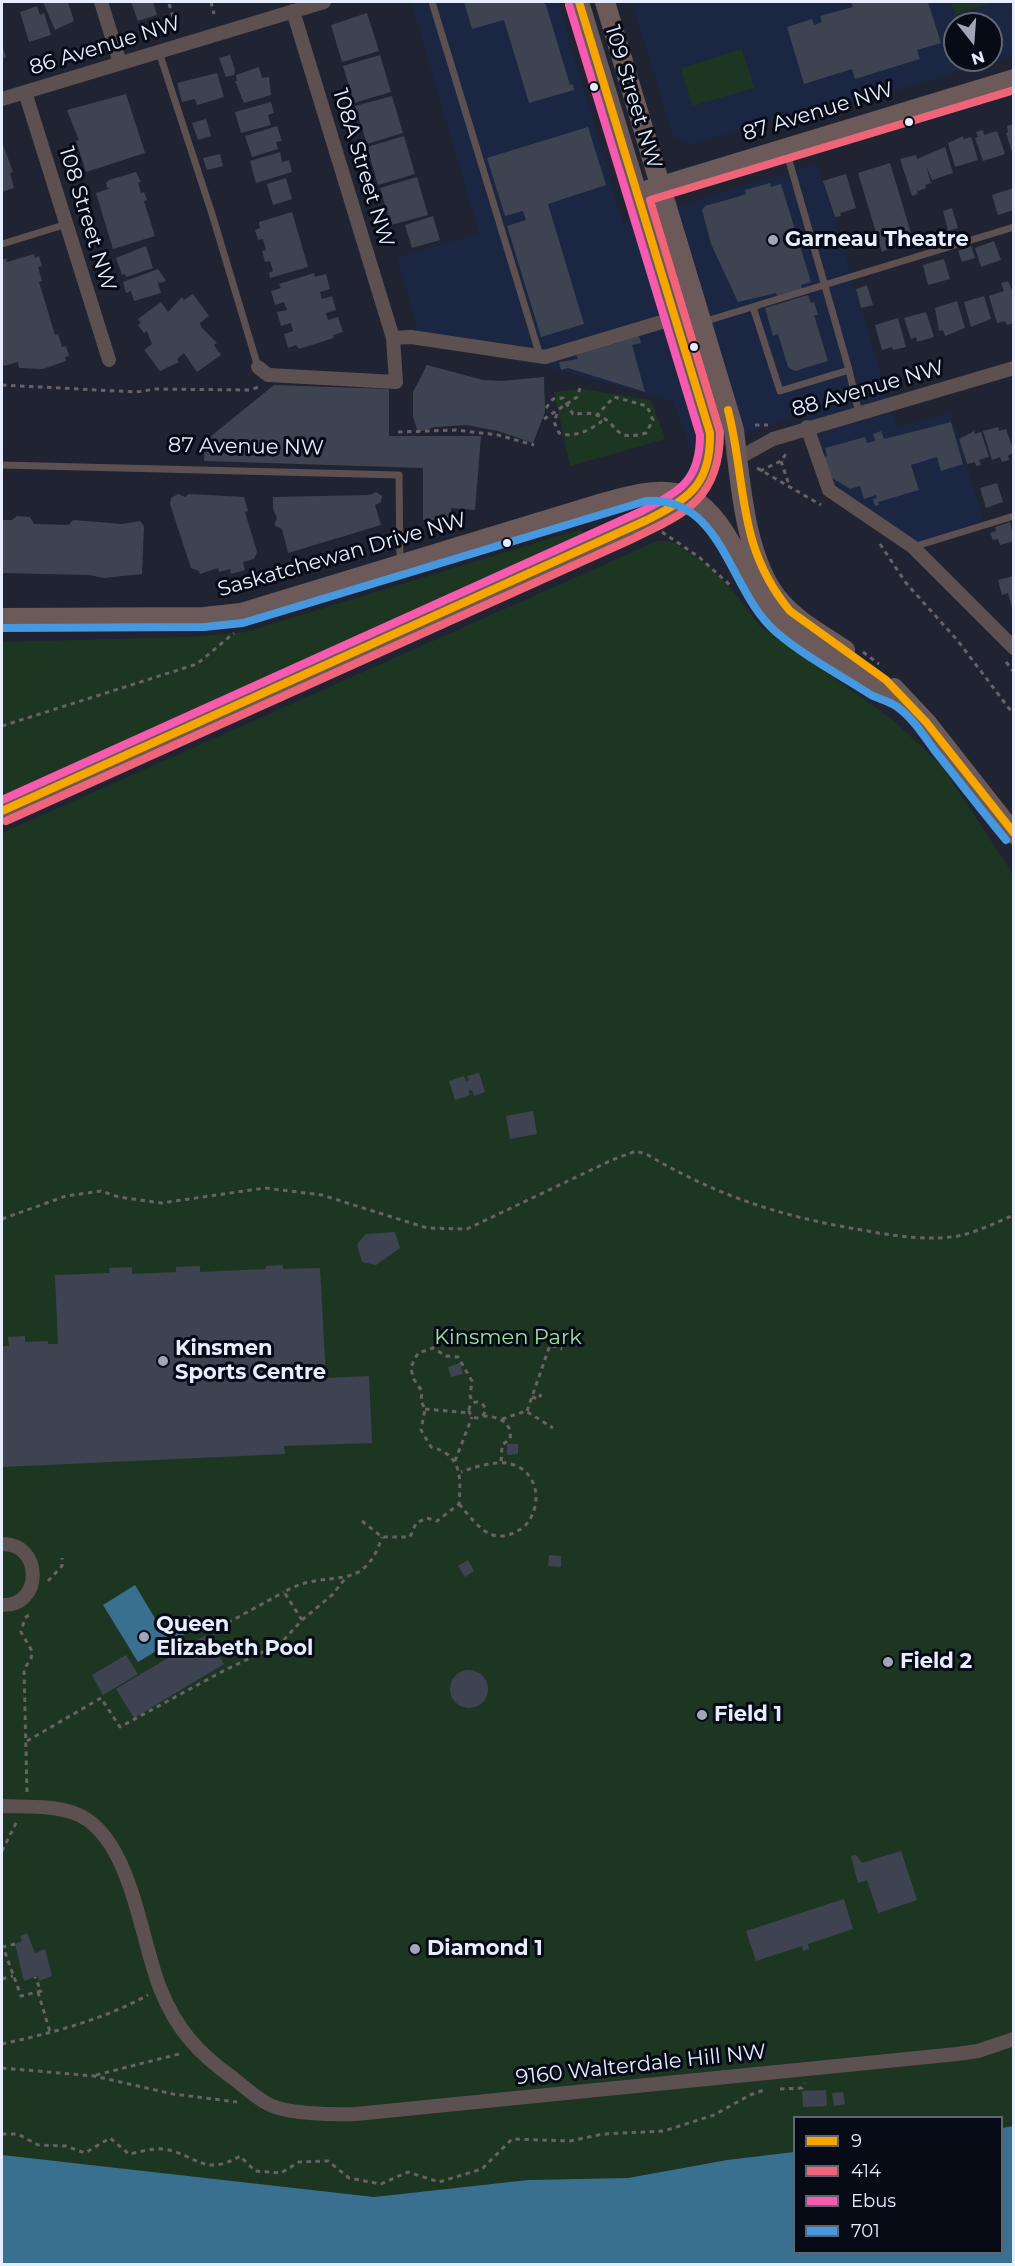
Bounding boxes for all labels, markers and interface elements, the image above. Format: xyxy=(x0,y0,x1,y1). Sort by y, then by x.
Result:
street label: 86 Avenue NW xyxy=(26,11,184,81)
north arrow xyxy=(943,12,1003,72)
street label: 109 Street NW xyxy=(599,22,667,172)
text: N xyxy=(969,47,987,69)
street label: 87 Avenue NW xyxy=(740,77,896,147)
unlabelled marker xyxy=(588,81,600,93)
street label: 108A Street NW xyxy=(327,86,399,250)
unlabelled marker xyxy=(903,116,915,128)
street label: 108 Street NW xyxy=(53,144,121,294)
place label: Garneau Theatre xyxy=(785,227,969,253)
marker: Garneau Theatre xyxy=(766,233,780,247)
unlabelled marker xyxy=(688,341,700,353)
street label: 88 Avenue NW xyxy=(789,355,947,423)
street label: 87 Avenue NW xyxy=(168,433,324,461)
street label: Saskatchewan Drive NW xyxy=(215,507,469,603)
unlabelled marker xyxy=(501,537,513,549)
park label: Kinsmen Park xyxy=(434,1325,582,1351)
place label: Kinsmen Sports Centre xyxy=(175,1336,326,1386)
marker: Kinsmen Sports Centre xyxy=(156,1354,170,1368)
place label: Queen Elizabeth Pool xyxy=(156,1612,313,1662)
marker: Queen Elizabeth Pool xyxy=(137,1630,151,1644)
place label: Field 2 xyxy=(900,1649,972,1675)
marker: Field 2 xyxy=(881,1655,895,1669)
place label: Field 1 xyxy=(714,1702,782,1728)
marker: Field 1 xyxy=(695,1708,709,1722)
place label: Diamond 1 xyxy=(427,1936,543,1962)
marker: Diamond 1 xyxy=(408,1942,422,1956)
street label: 9160 Walterdale Hill NW xyxy=(515,2039,767,2091)
legend xyxy=(793,2116,1003,2254)
text: 9 xyxy=(851,2130,862,2152)
text: 414 xyxy=(851,2160,881,2182)
text: Ebus xyxy=(851,2190,896,2212)
text: 701 xyxy=(851,2220,880,2242)

